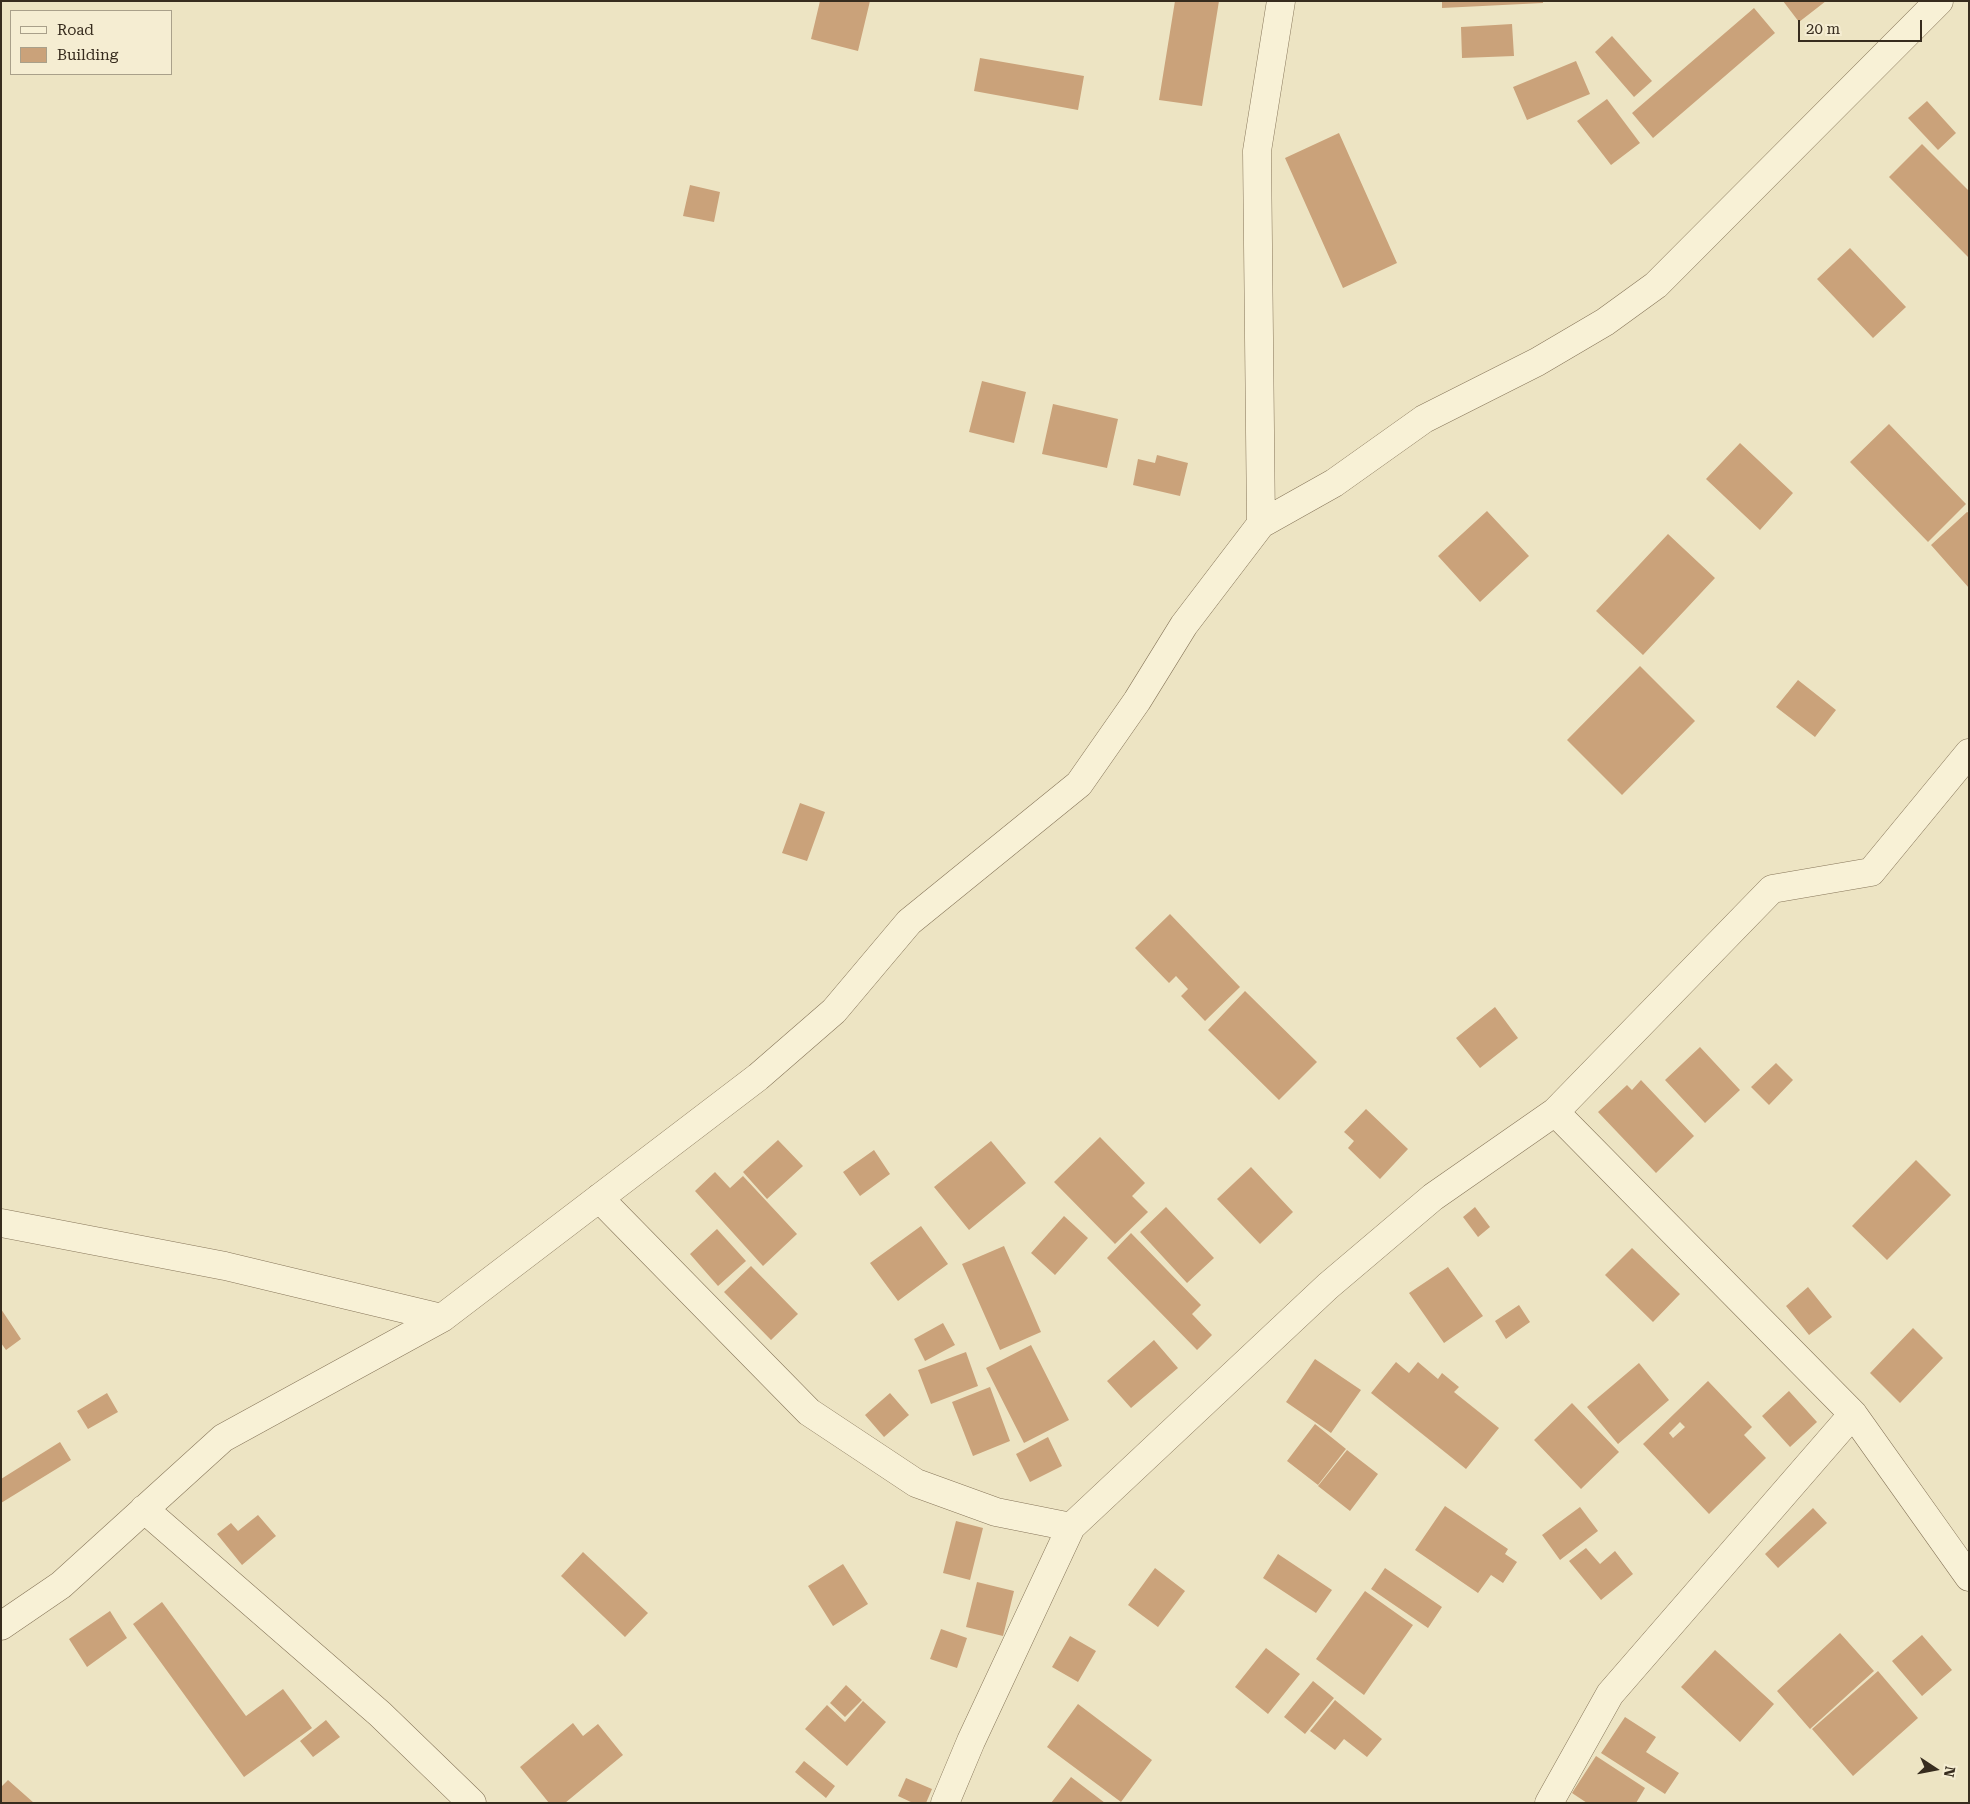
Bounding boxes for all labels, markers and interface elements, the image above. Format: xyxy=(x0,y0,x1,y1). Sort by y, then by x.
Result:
legend xyxy=(10,10,172,75)
scale bar xyxy=(1800,10,1924,42)
text: 20 m xyxy=(1806,20,1840,38)
text: Road xyxy=(57,21,94,39)
text: Building xyxy=(57,46,118,64)
north arrow xyxy=(1910,1744,1960,1794)
text: N xyxy=(1941,1765,1959,1779)

